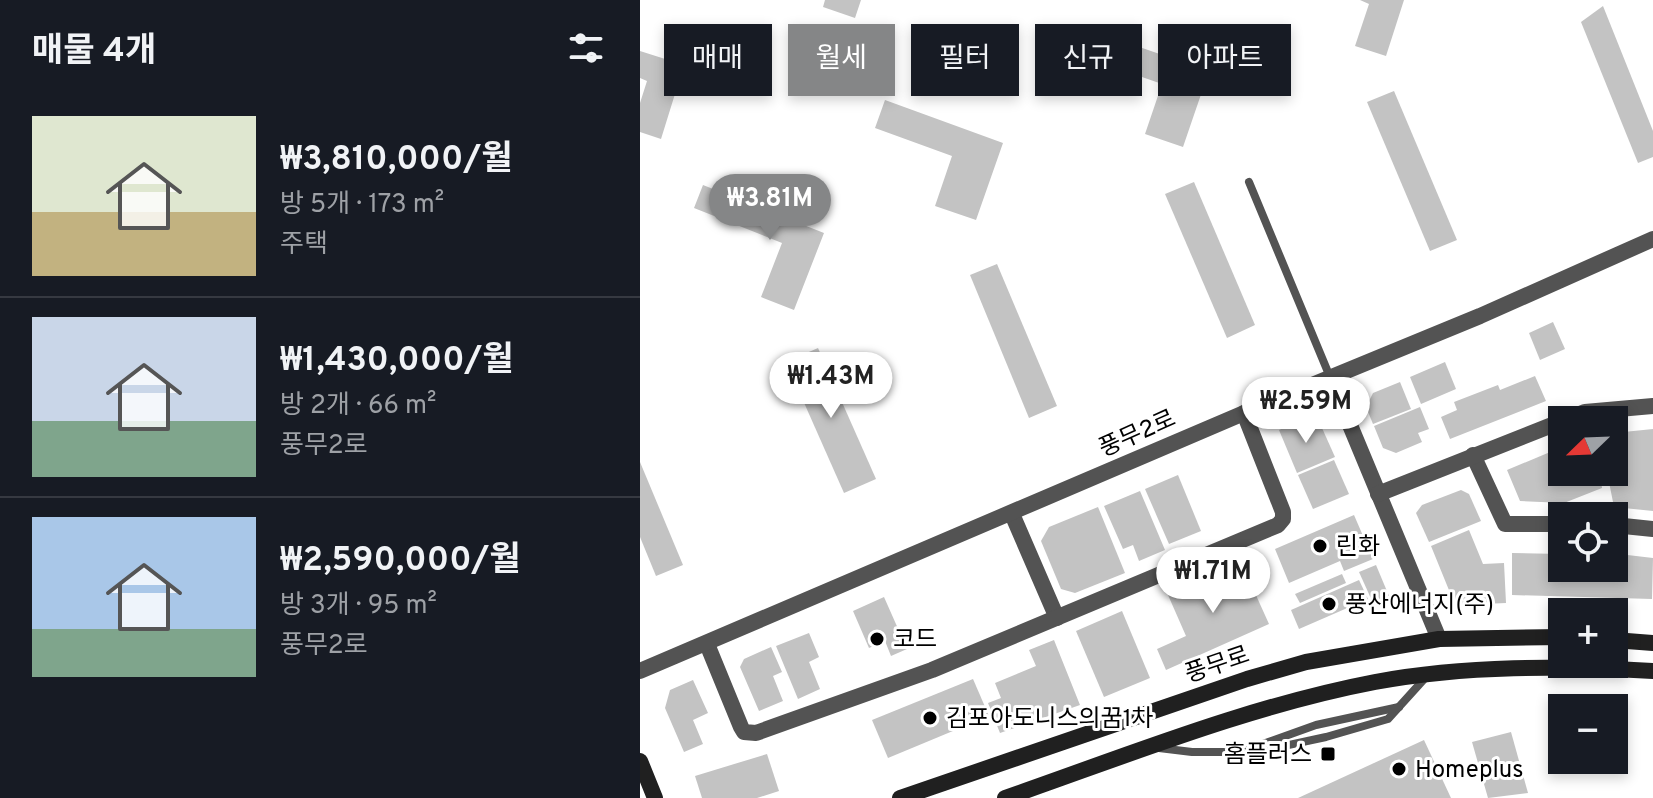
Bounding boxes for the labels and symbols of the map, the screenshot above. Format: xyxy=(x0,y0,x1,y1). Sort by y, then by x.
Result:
pin: ₩3.81M xyxy=(705,174,835,242)
pin: ₩1.43M xyxy=(766,352,896,420)
pin: ₩2.59M xyxy=(1241,377,1371,445)
street label: 풍무2로 xyxy=(1095,405,1181,465)
north arrow xyxy=(1548,406,1628,486)
place label: 린화 xyxy=(1336,533,1380,563)
marker: 린화 xyxy=(1311,537,1329,555)
pin: ₩1.71M xyxy=(1148,547,1278,615)
place label: 풍산에너지(주) xyxy=(1345,591,1494,621)
marker: 풍산에너지(주) xyxy=(1320,595,1338,613)
place label: 코드 xyxy=(893,626,937,656)
marker: 코드 xyxy=(868,630,886,648)
street label: 풍무로 xyxy=(1181,641,1254,691)
place label: 김포아도니스의꿈1차 xyxy=(946,705,1154,735)
marker: 김포아도니스의꿈1차 xyxy=(921,709,939,727)
place label: 홈플러스 xyxy=(1224,741,1312,771)
marker: 홈플러스 xyxy=(1319,745,1337,763)
place label: Homeplus xyxy=(1415,756,1524,786)
marker: Homeplus xyxy=(1390,760,1408,778)

